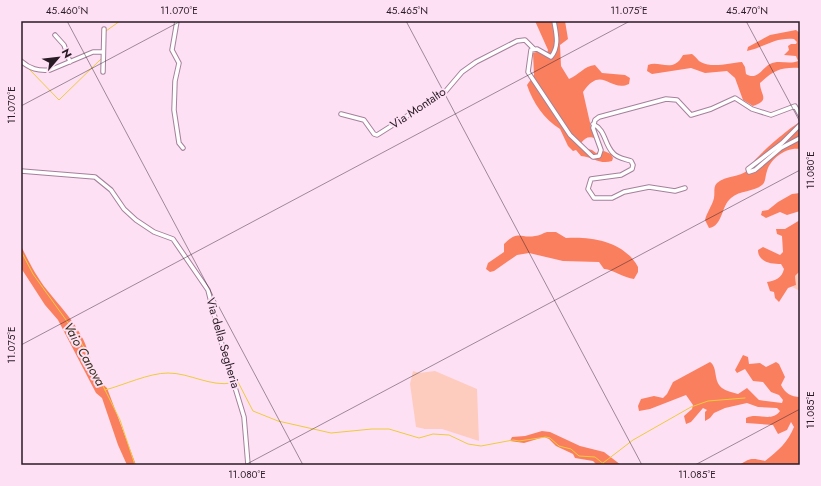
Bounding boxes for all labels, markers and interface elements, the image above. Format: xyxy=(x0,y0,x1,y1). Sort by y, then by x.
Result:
text: 45.460°N xyxy=(46,3,88,18)
text: 11.070°E xyxy=(160,3,198,18)
text: 45.465°N xyxy=(386,3,428,18)
text: 11.075°E xyxy=(610,3,648,18)
text: 45.470°N xyxy=(726,3,768,18)
north arrow xyxy=(38,38,78,78)
text: N xyxy=(58,46,76,61)
street label: Via Montalto xyxy=(387,82,450,133)
text: 11.070°E xyxy=(4,86,19,124)
text: 11.080°E xyxy=(803,151,818,189)
street label: Via della Segheria xyxy=(201,296,245,391)
water label: Vaio Canova xyxy=(59,319,110,390)
text: 11.075°E xyxy=(4,326,19,364)
text: 11.085°E xyxy=(803,391,818,429)
text: 11.080°E xyxy=(228,467,266,482)
text: 11.085°E xyxy=(678,467,716,482)

